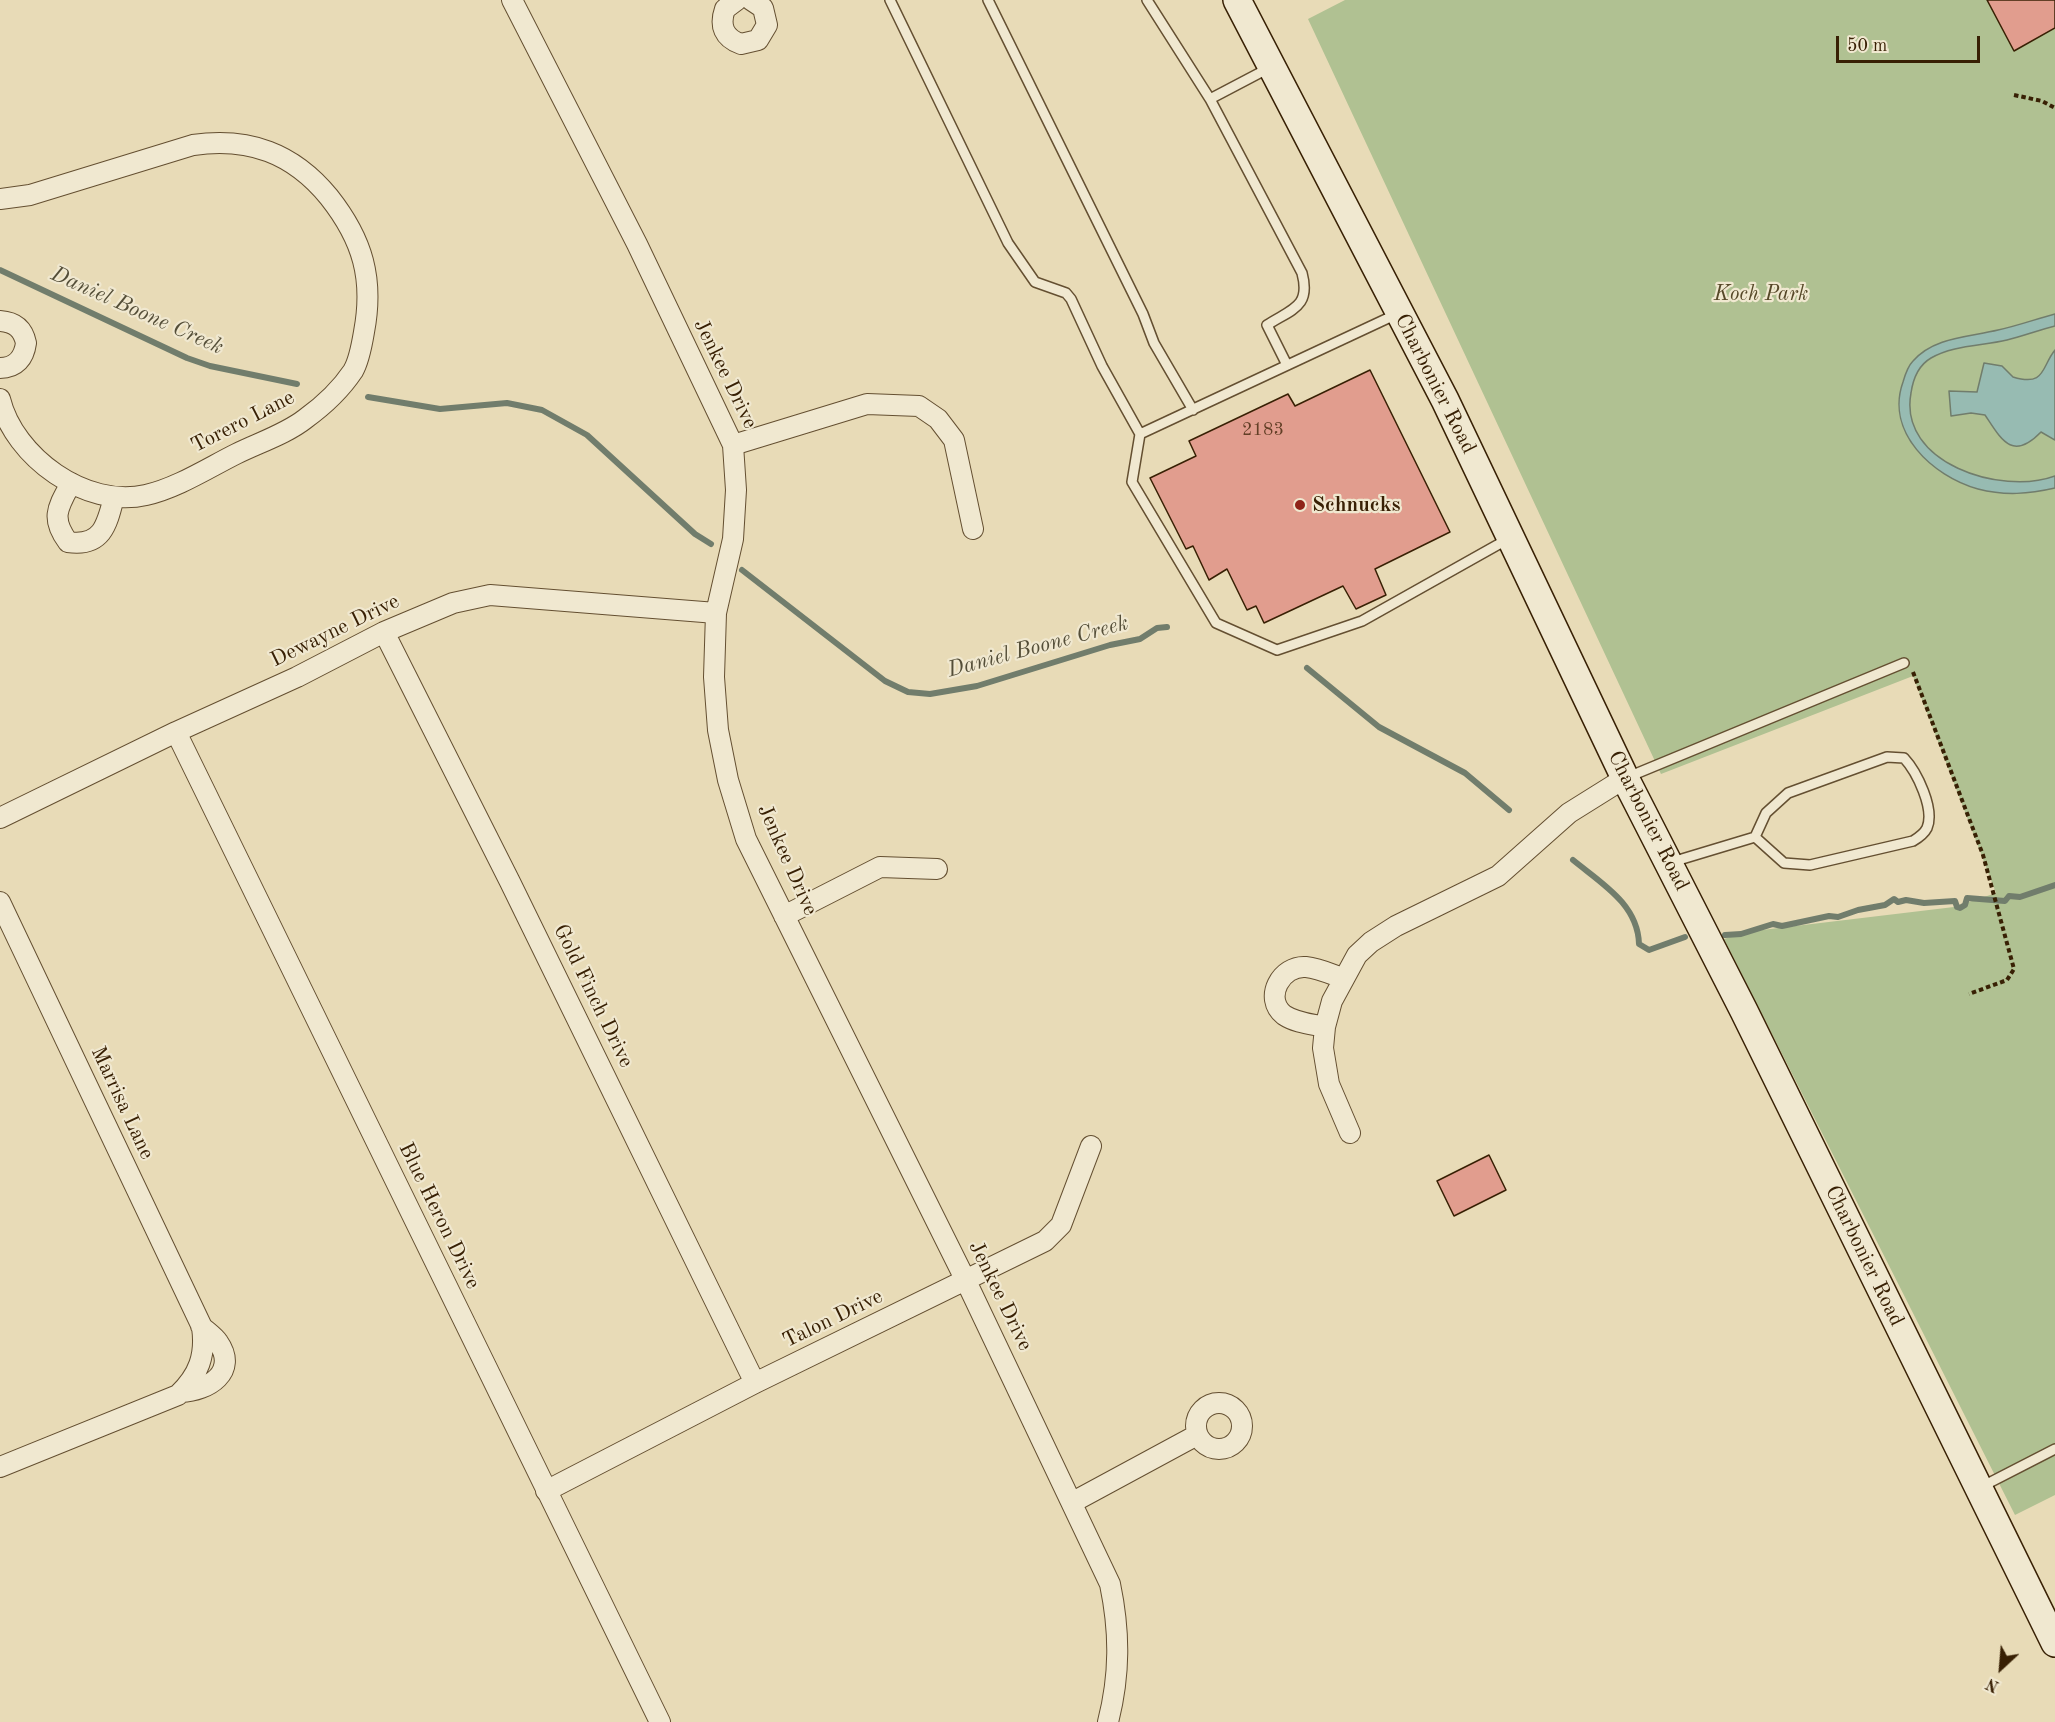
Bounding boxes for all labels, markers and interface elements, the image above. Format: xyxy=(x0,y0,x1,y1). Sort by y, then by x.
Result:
scale bar xyxy=(1839,24,1983,62)
text: 50 m xyxy=(1847,37,1887,55)
water label: Daniel Boone Creek xyxy=(47,261,227,361)
park label: Koch Park xyxy=(1714,281,1808,307)
street label: Charbonier Road xyxy=(1389,310,1481,458)
street label: Jenkee Drive xyxy=(688,315,762,433)
street label: Torero Lane xyxy=(187,385,299,459)
house number: 2183 xyxy=(1242,419,1284,441)
place label: Schnucks xyxy=(1312,492,1400,518)
marker: Schnucks xyxy=(1293,498,1307,512)
street label: Dewayne Drive xyxy=(266,589,404,673)
water label: Daniel Boone Creek xyxy=(945,610,1131,684)
street label: Charbonier Road xyxy=(1602,747,1694,895)
street label: Jenkee Drive xyxy=(751,801,823,919)
street label: Gold Finch Drive xyxy=(547,920,639,1072)
street label: Marrisa Lane xyxy=(85,1043,159,1163)
street label: Blue Heron Drive xyxy=(393,1139,485,1293)
street label: Charbonier Road xyxy=(1819,1181,1909,1331)
street label: Jenkee Drive xyxy=(963,1237,1037,1355)
street label: Talon Drive xyxy=(779,1284,887,1354)
north arrow xyxy=(1971,1638,2031,1698)
text: N xyxy=(1984,1674,2002,1694)

